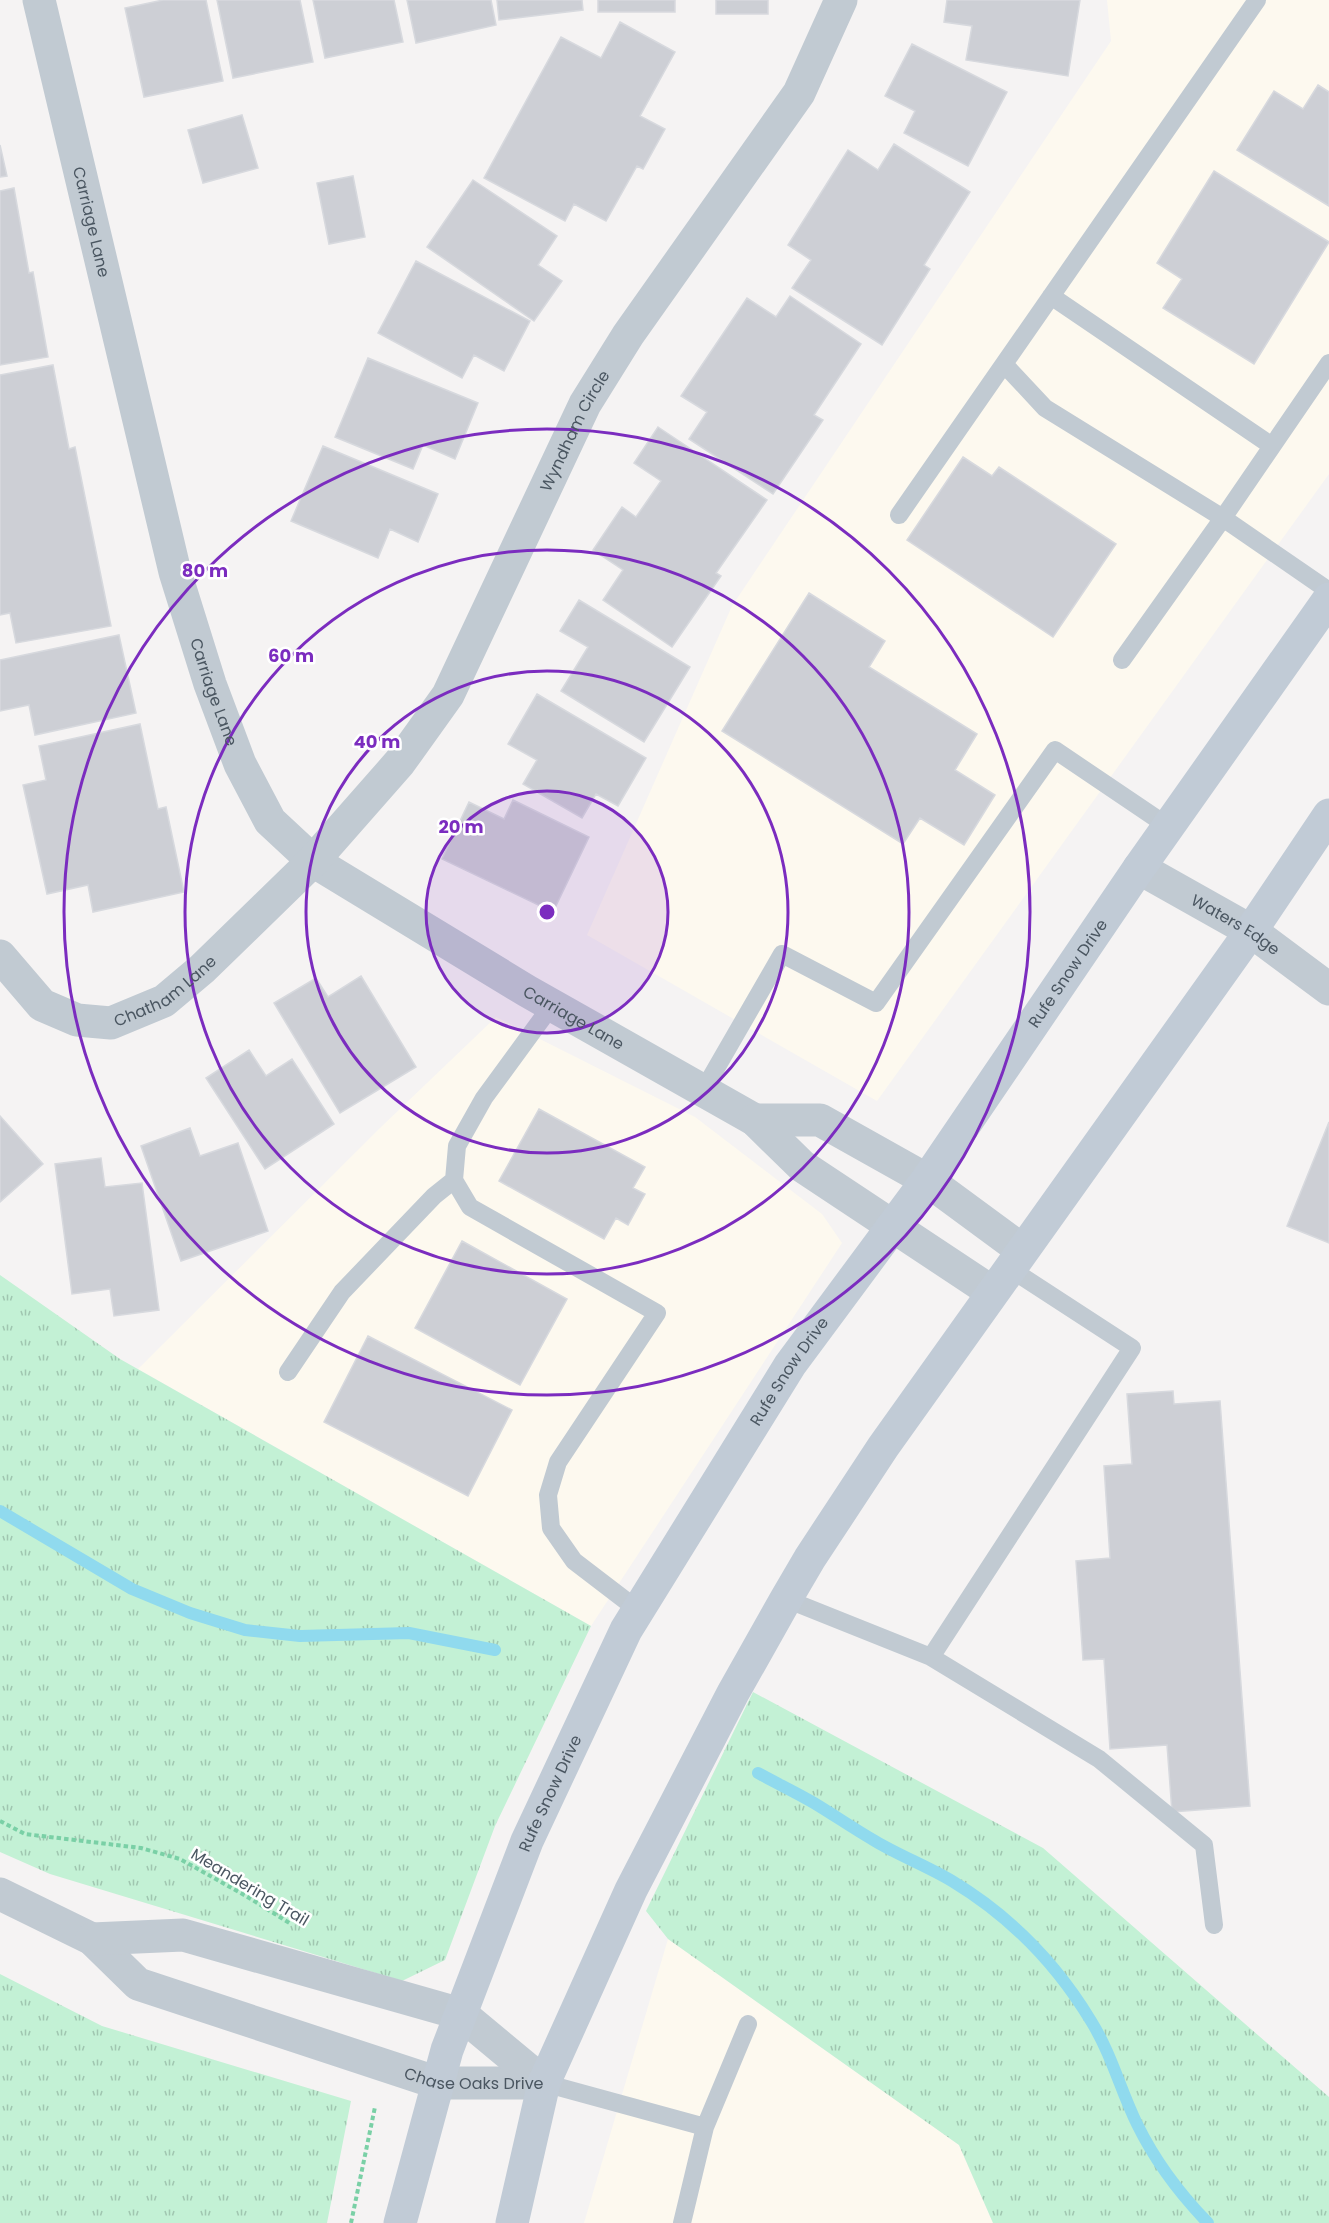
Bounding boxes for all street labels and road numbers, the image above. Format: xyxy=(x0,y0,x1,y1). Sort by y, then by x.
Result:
street label: Carriage Lane xyxy=(68,164,116,279)
street label: Wyndham Circle xyxy=(534,365,615,495)
street label: Carriage Lane xyxy=(185,635,244,749)
street label: Waters Edge xyxy=(1187,888,1285,960)
street label: Rufe Snow Drive xyxy=(1022,914,1113,1032)
street label: Chatham Lane xyxy=(110,950,221,1032)
street label: Carriage Lane xyxy=(519,980,629,1055)
street label: Rufe Snow Drive xyxy=(744,1312,834,1430)
street label: Rufe Snow Drive xyxy=(513,1731,587,1855)
street label: Meandering Trail xyxy=(187,1843,313,1931)
street label: Chase Oaks Drive xyxy=(401,2061,544,2095)

